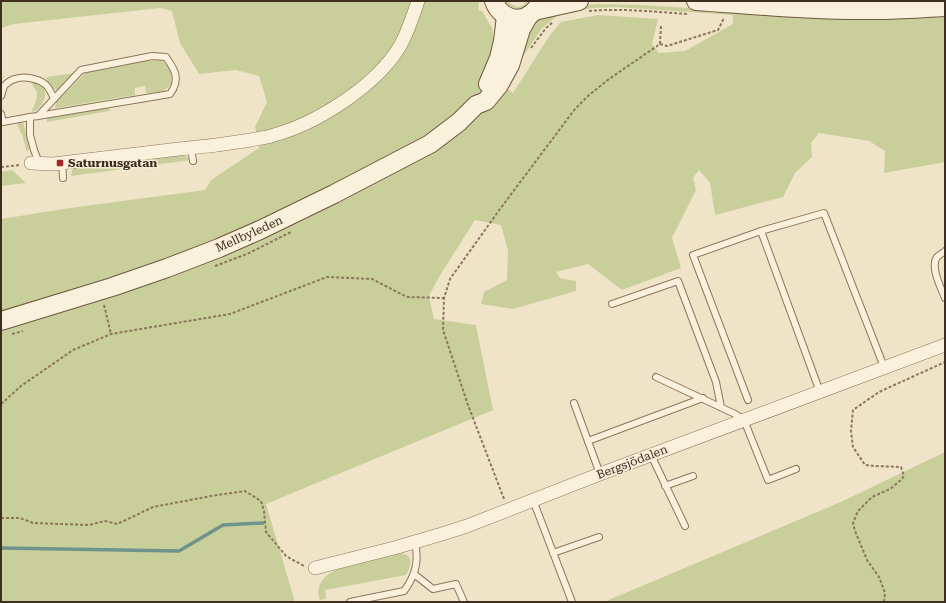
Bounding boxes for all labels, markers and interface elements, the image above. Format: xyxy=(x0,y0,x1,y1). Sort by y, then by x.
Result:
place label: Saturnusgatan xyxy=(68,156,157,170)
marker: Saturnusgatan xyxy=(55,158,65,168)
street label: Mellbyleden xyxy=(213,213,285,255)
street label: Bergsjödalen xyxy=(594,442,670,482)

